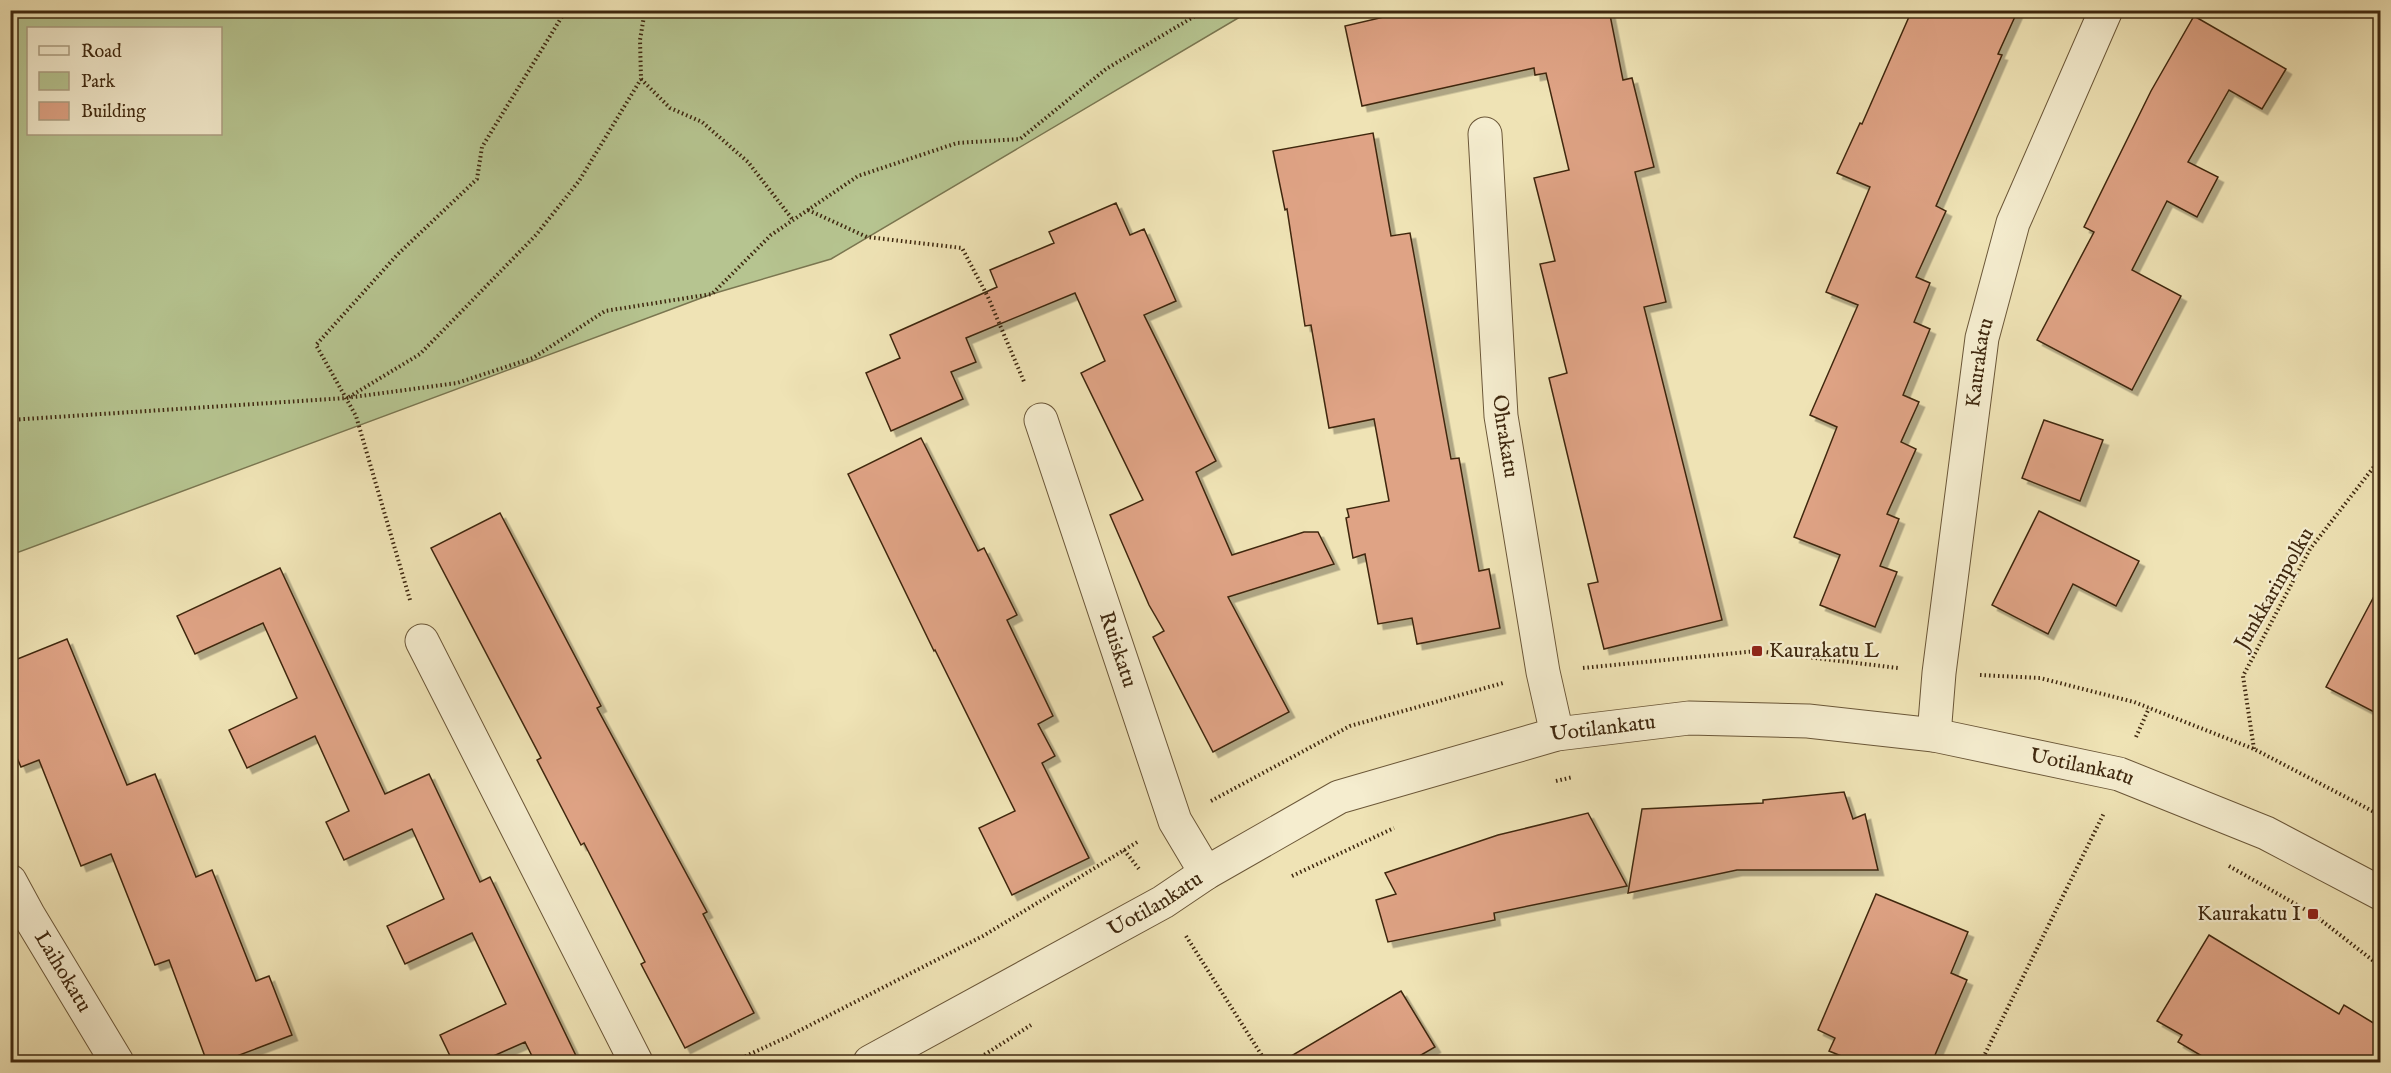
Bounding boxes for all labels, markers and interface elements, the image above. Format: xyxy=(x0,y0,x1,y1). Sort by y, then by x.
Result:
legend xyxy=(27,27,222,135)
text: Road xyxy=(81,41,122,64)
text: Park xyxy=(81,71,116,94)
text: Building xyxy=(81,101,146,124)
street label: Kaurakatu xyxy=(1960,315,2000,409)
street label: Ohrakatu xyxy=(1486,394,1524,480)
street label: Junkkarinpolku xyxy=(2228,523,2321,657)
street label: Ruiskatu xyxy=(1092,608,1143,691)
place label: Kaurakatu L xyxy=(1769,638,1879,665)
marker: Kaurakatu L xyxy=(1750,644,1764,658)
street label: Uotilankatu xyxy=(1549,709,1657,748)
street label: Uotilankatu xyxy=(2028,742,2138,792)
street label: Uotilankatu xyxy=(1103,866,1208,943)
place label: Kaurakatu I xyxy=(2197,901,2301,928)
marker: Kaurakatu I xyxy=(2306,907,2320,921)
street label: Laihokatu xyxy=(28,926,98,1018)

